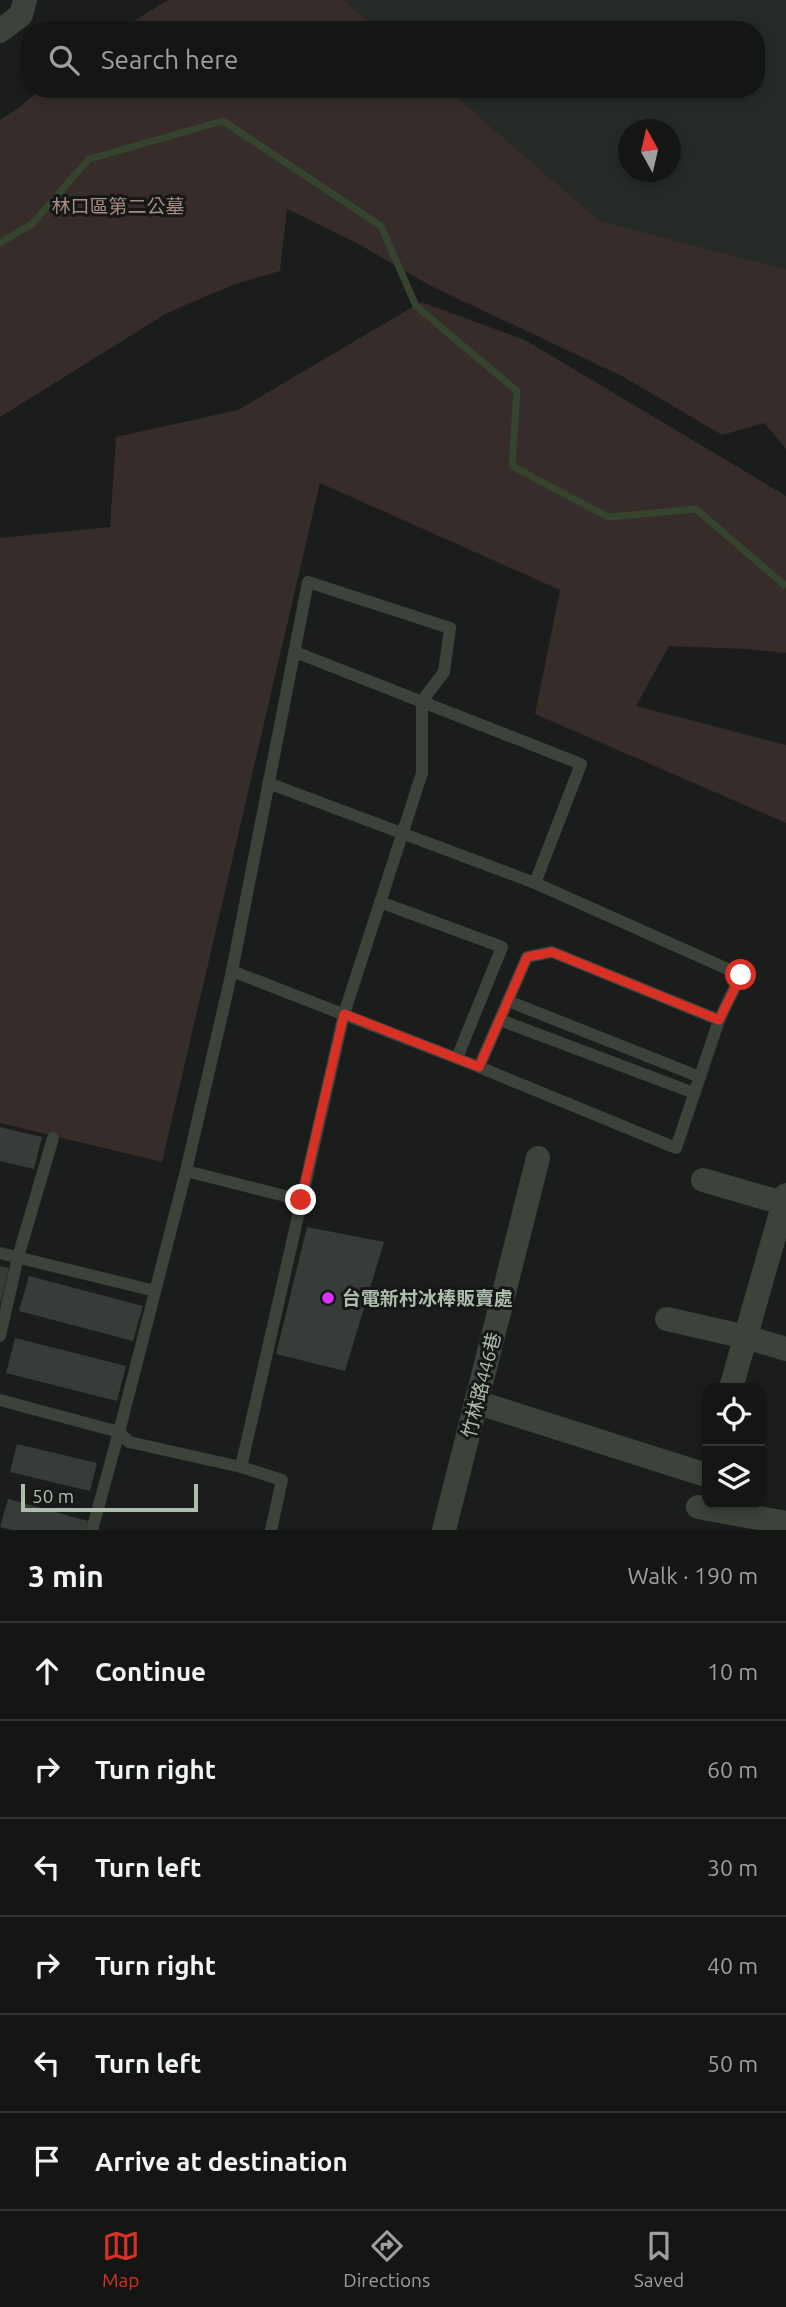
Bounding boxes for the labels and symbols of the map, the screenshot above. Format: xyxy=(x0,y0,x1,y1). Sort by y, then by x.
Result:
north arrow xyxy=(618,119,681,182)
park label: 林口區第二公墓 xyxy=(51,195,185,217)
route start xyxy=(725,959,756,990)
route end xyxy=(285,1184,316,1215)
place label: 台電新村冰棒販賣處 xyxy=(342,1287,513,1309)
marker: 台電新村冰棒販賣處 xyxy=(320,1290,336,1306)
street label: 竹林路446巷 xyxy=(457,1330,505,1440)
scale bar xyxy=(21,1481,198,1513)

